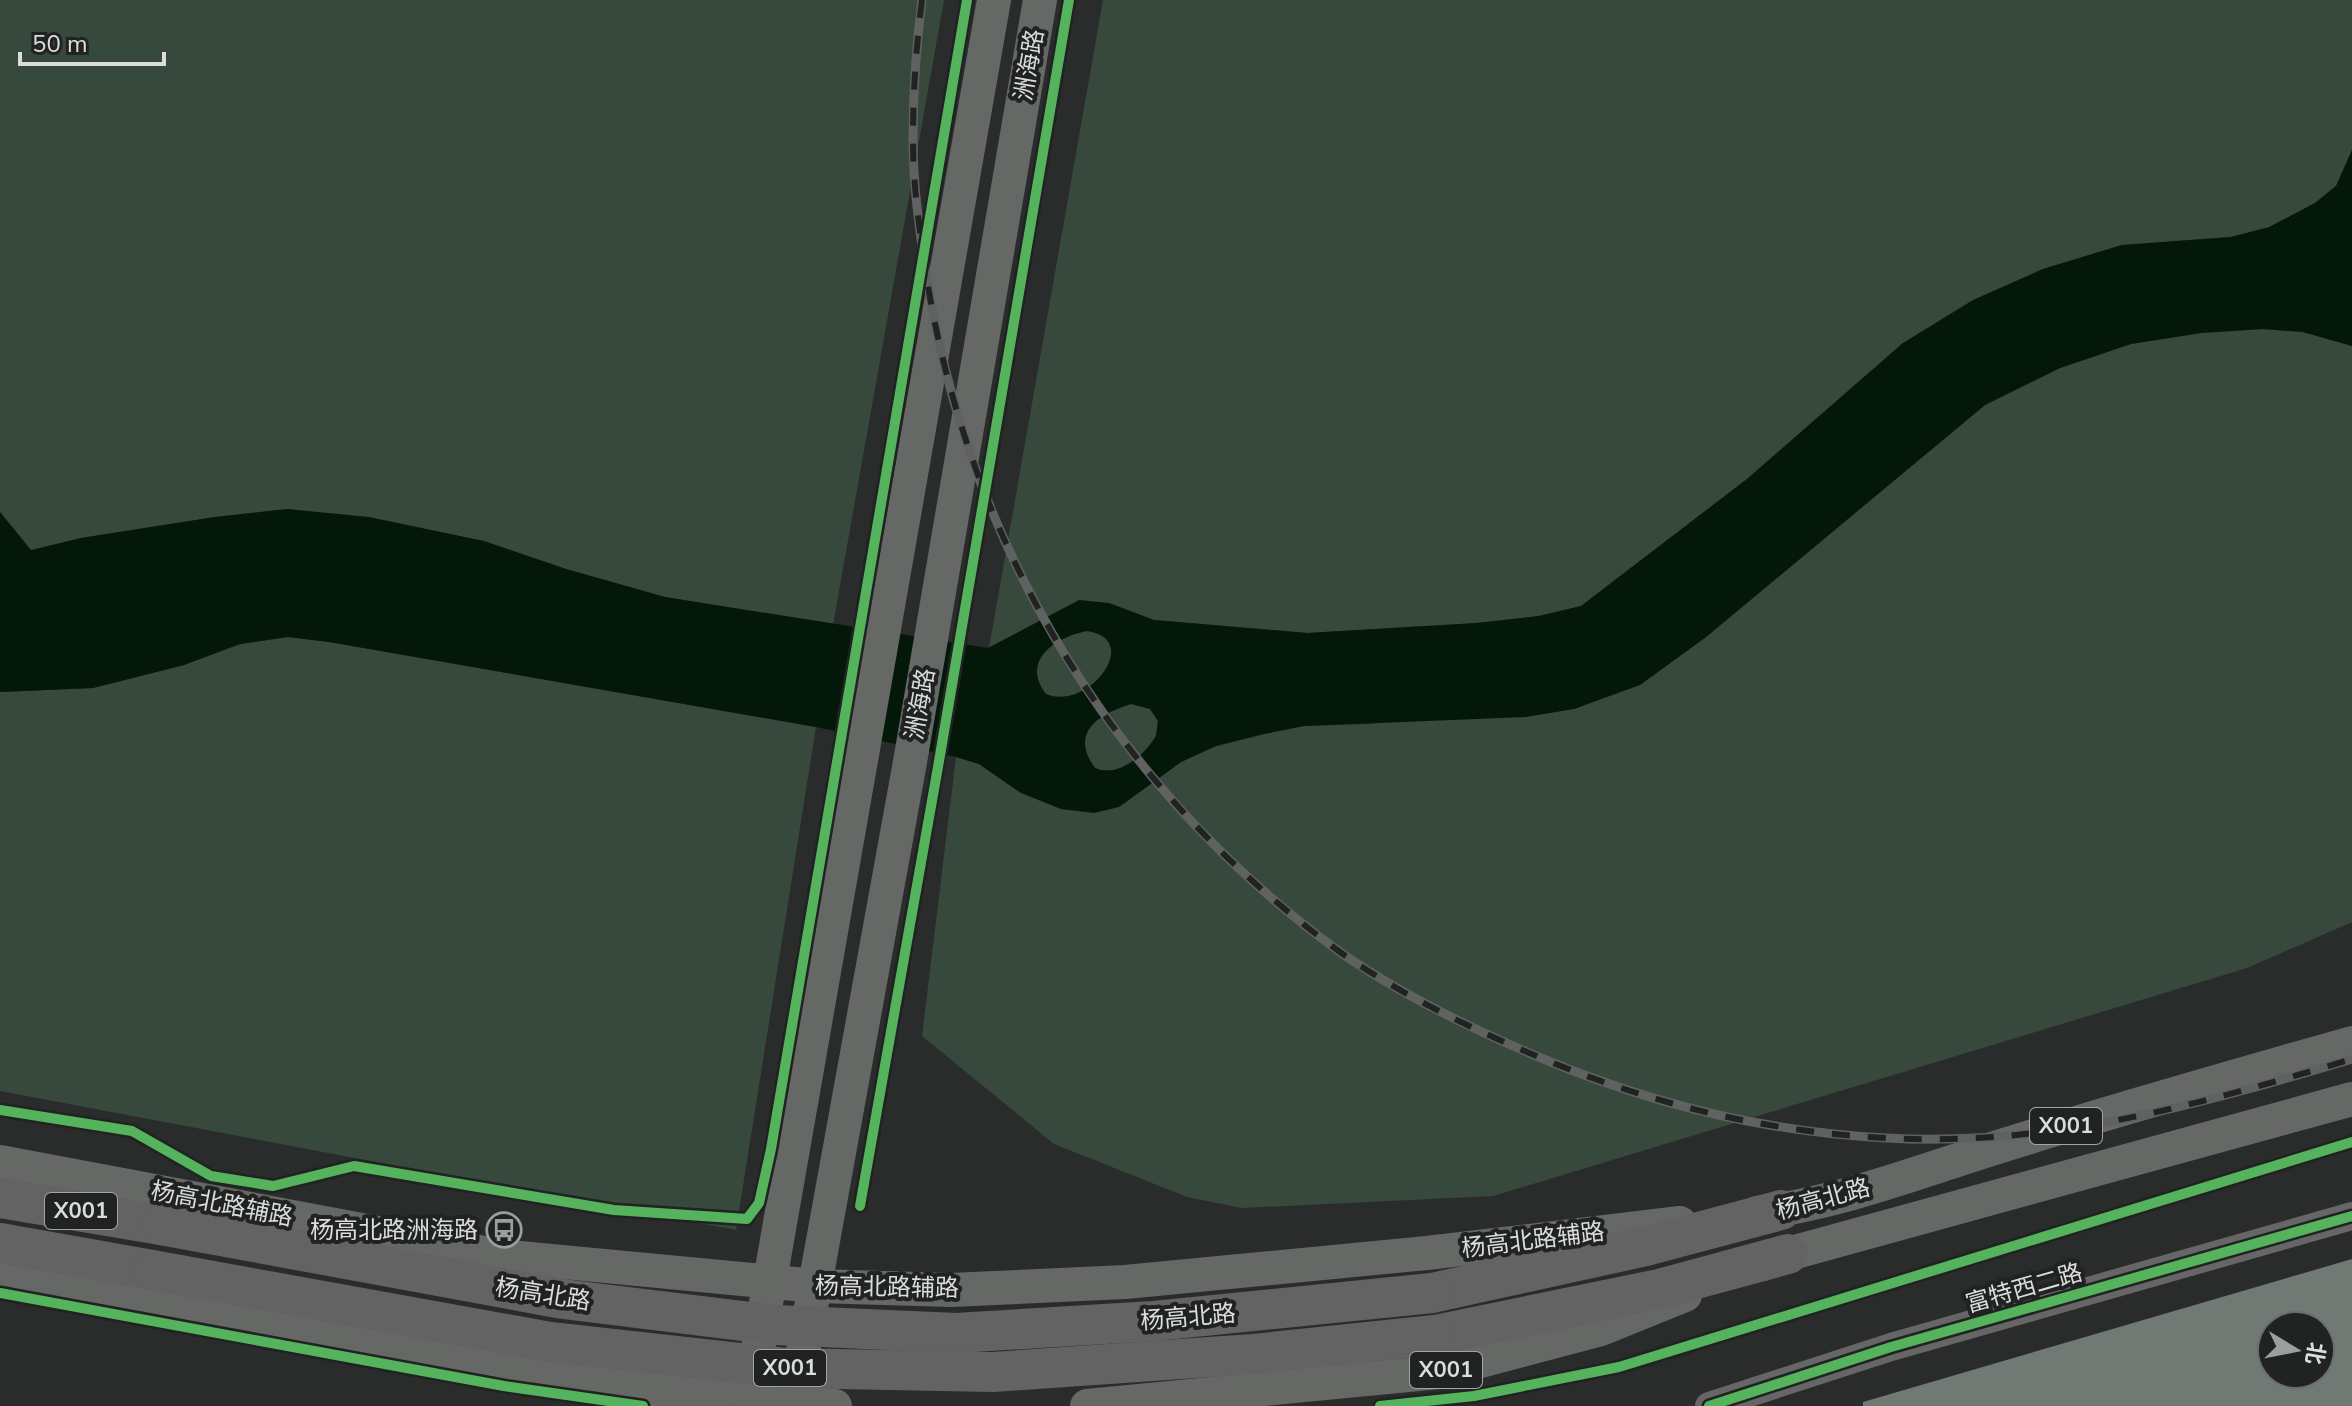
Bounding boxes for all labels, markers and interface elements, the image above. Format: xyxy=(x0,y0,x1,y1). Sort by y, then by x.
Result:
scale bar xyxy=(20,16,164,66)
street label: 洲海路 xyxy=(1007,27,1051,103)
text: 50 m xyxy=(32,28,88,60)
street label: 洲海路 xyxy=(898,666,942,742)
road number: X001 xyxy=(2030,1108,2102,1144)
street label: 杨高北路 xyxy=(1772,1171,1874,1227)
street label: 杨高北路辅路 xyxy=(148,1175,296,1233)
road number: X001 xyxy=(45,1193,117,1229)
bus stop icon: 杨高北路洲海路 xyxy=(485,1211,523,1249)
place label: 杨高北路洲海路 xyxy=(310,1214,478,1246)
street label: 杨高北路辅路 xyxy=(1460,1215,1606,1265)
street label: 富特西二路 xyxy=(1962,1256,2086,1320)
street label: 杨高北路辅路 xyxy=(815,1270,959,1304)
street label: 杨高北路 xyxy=(493,1271,593,1317)
street label: 杨高北路 xyxy=(1139,1297,1237,1337)
north arrow xyxy=(2256,1310,2336,1390)
text: 北 xyxy=(2298,1340,2331,1367)
road number: X001 xyxy=(754,1350,826,1386)
road number: X001 xyxy=(1410,1352,1482,1388)

